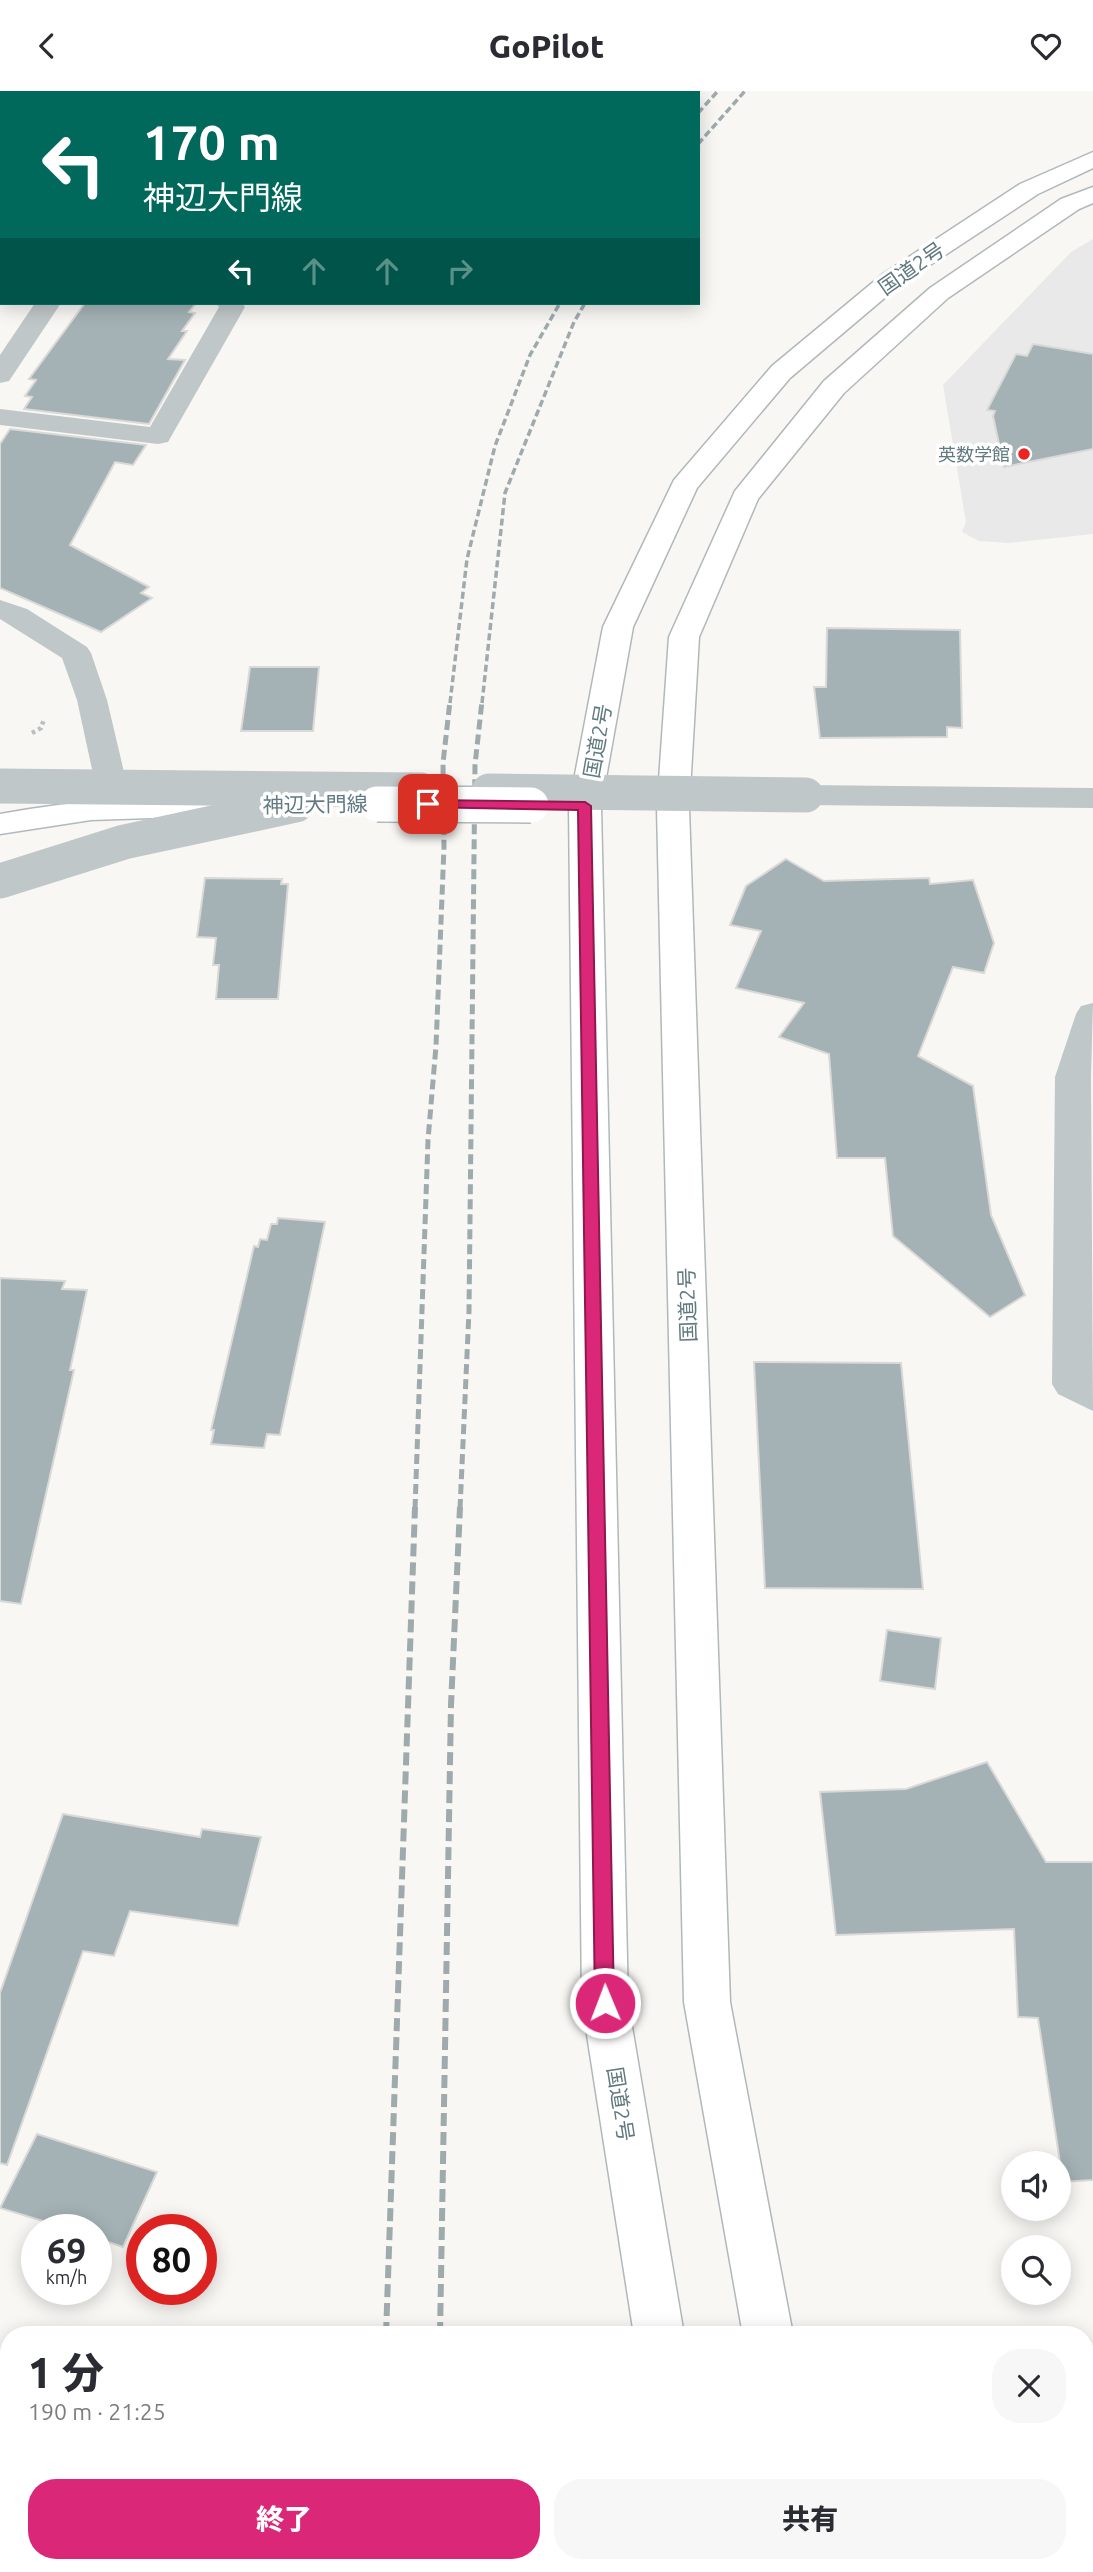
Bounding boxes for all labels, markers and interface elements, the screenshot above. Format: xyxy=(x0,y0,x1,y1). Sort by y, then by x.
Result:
icon: back xyxy=(28,27,66,65)
icon: heart xyxy=(1027,27,1065,65)
text: GoPilot xyxy=(489,28,604,64)
text: 170 m xyxy=(143,114,280,169)
icon: left xyxy=(28,119,119,210)
text: 神辺大門線 xyxy=(143,179,303,215)
street label: 国道2号 xyxy=(873,237,949,299)
icon: left xyxy=(222,252,260,290)
icon: ahead xyxy=(295,252,333,290)
icon: ahead xyxy=(368,252,406,290)
icon: right xyxy=(441,252,479,290)
place label: 英数学館 xyxy=(938,444,1010,464)
marker: 英数学館 xyxy=(1016,446,1032,462)
street label: 国道2号 xyxy=(579,702,615,780)
pin xyxy=(398,774,458,834)
icon: arrive xyxy=(409,785,447,823)
street label: 神辺大門線 xyxy=(262,791,368,817)
street label: 国道2号 xyxy=(674,1267,700,1343)
position arrow xyxy=(568,1966,642,2040)
street label: 国道2号 xyxy=(603,2065,639,2143)
map controls xyxy=(1001,2151,1071,2305)
button: sound xyxy=(1001,2151,1071,2221)
speed limit sign: 80 xyxy=(126,2214,217,2305)
text: 69 xyxy=(47,2230,86,2270)
button: search xyxy=(1001,2235,1071,2305)
text: km/h xyxy=(46,2267,87,2287)
text: 1 分 xyxy=(28,2349,104,2396)
button: close xyxy=(992,2349,1066,2423)
text: 190 m · 21:25 xyxy=(28,2399,166,2424)
button: 終了 xyxy=(28,2479,540,2559)
button: 共有 xyxy=(554,2479,1066,2559)

